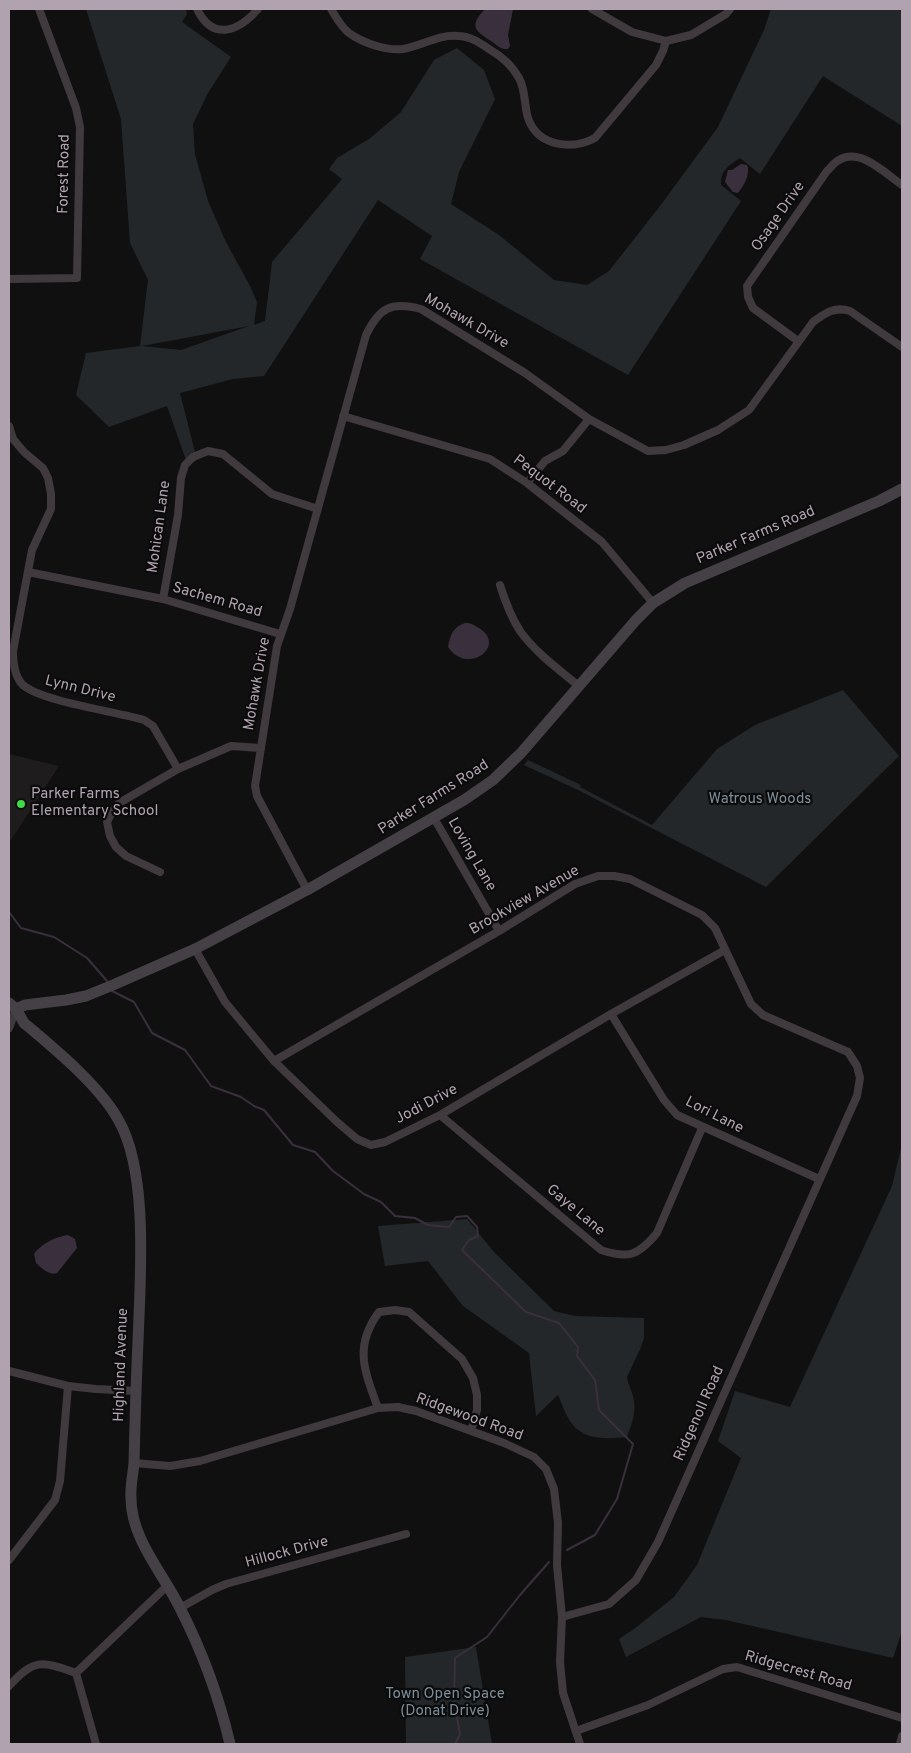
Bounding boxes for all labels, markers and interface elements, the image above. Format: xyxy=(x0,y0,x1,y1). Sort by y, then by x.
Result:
street label: Forest Road xyxy=(55,134,75,214)
street label: Osage Drive xyxy=(748,179,810,255)
street label: Mohawk Drive xyxy=(421,291,511,353)
street label: Pequot Road xyxy=(509,452,589,518)
street label: Mohican Lane xyxy=(145,480,175,574)
street label: Parker Farms Road xyxy=(694,503,818,569)
street label: Sachem Road xyxy=(170,580,264,622)
street label: Mohawk Drive xyxy=(241,636,275,732)
street label: Lynn Drive xyxy=(43,673,117,707)
street label: Parker Farms Road xyxy=(375,757,493,839)
place label: Parker Farms Elementary School xyxy=(31,786,158,821)
park label: Watrous Woods xyxy=(709,791,811,809)
marker: Parker Farms Elementary School xyxy=(15,798,27,810)
street label: Loving Lane xyxy=(443,815,499,895)
street label: Brookview Avenue xyxy=(467,862,583,940)
street label: Jodi Drive xyxy=(393,1081,461,1129)
street label: Lori Lane xyxy=(682,1094,746,1138)
street label: Gaye Lane xyxy=(542,1181,608,1241)
street label: Highland Avenue xyxy=(111,1308,133,1422)
street label: Ridgenoll Road xyxy=(671,1364,729,1464)
street label: Ridgewood Road xyxy=(413,1390,525,1446)
street label: Hillock Drive xyxy=(243,1533,331,1573)
street label: Ridgecrest Road xyxy=(742,1648,854,1696)
park label: Town Open Space (Donat Drive) xyxy=(385,1686,505,1721)

